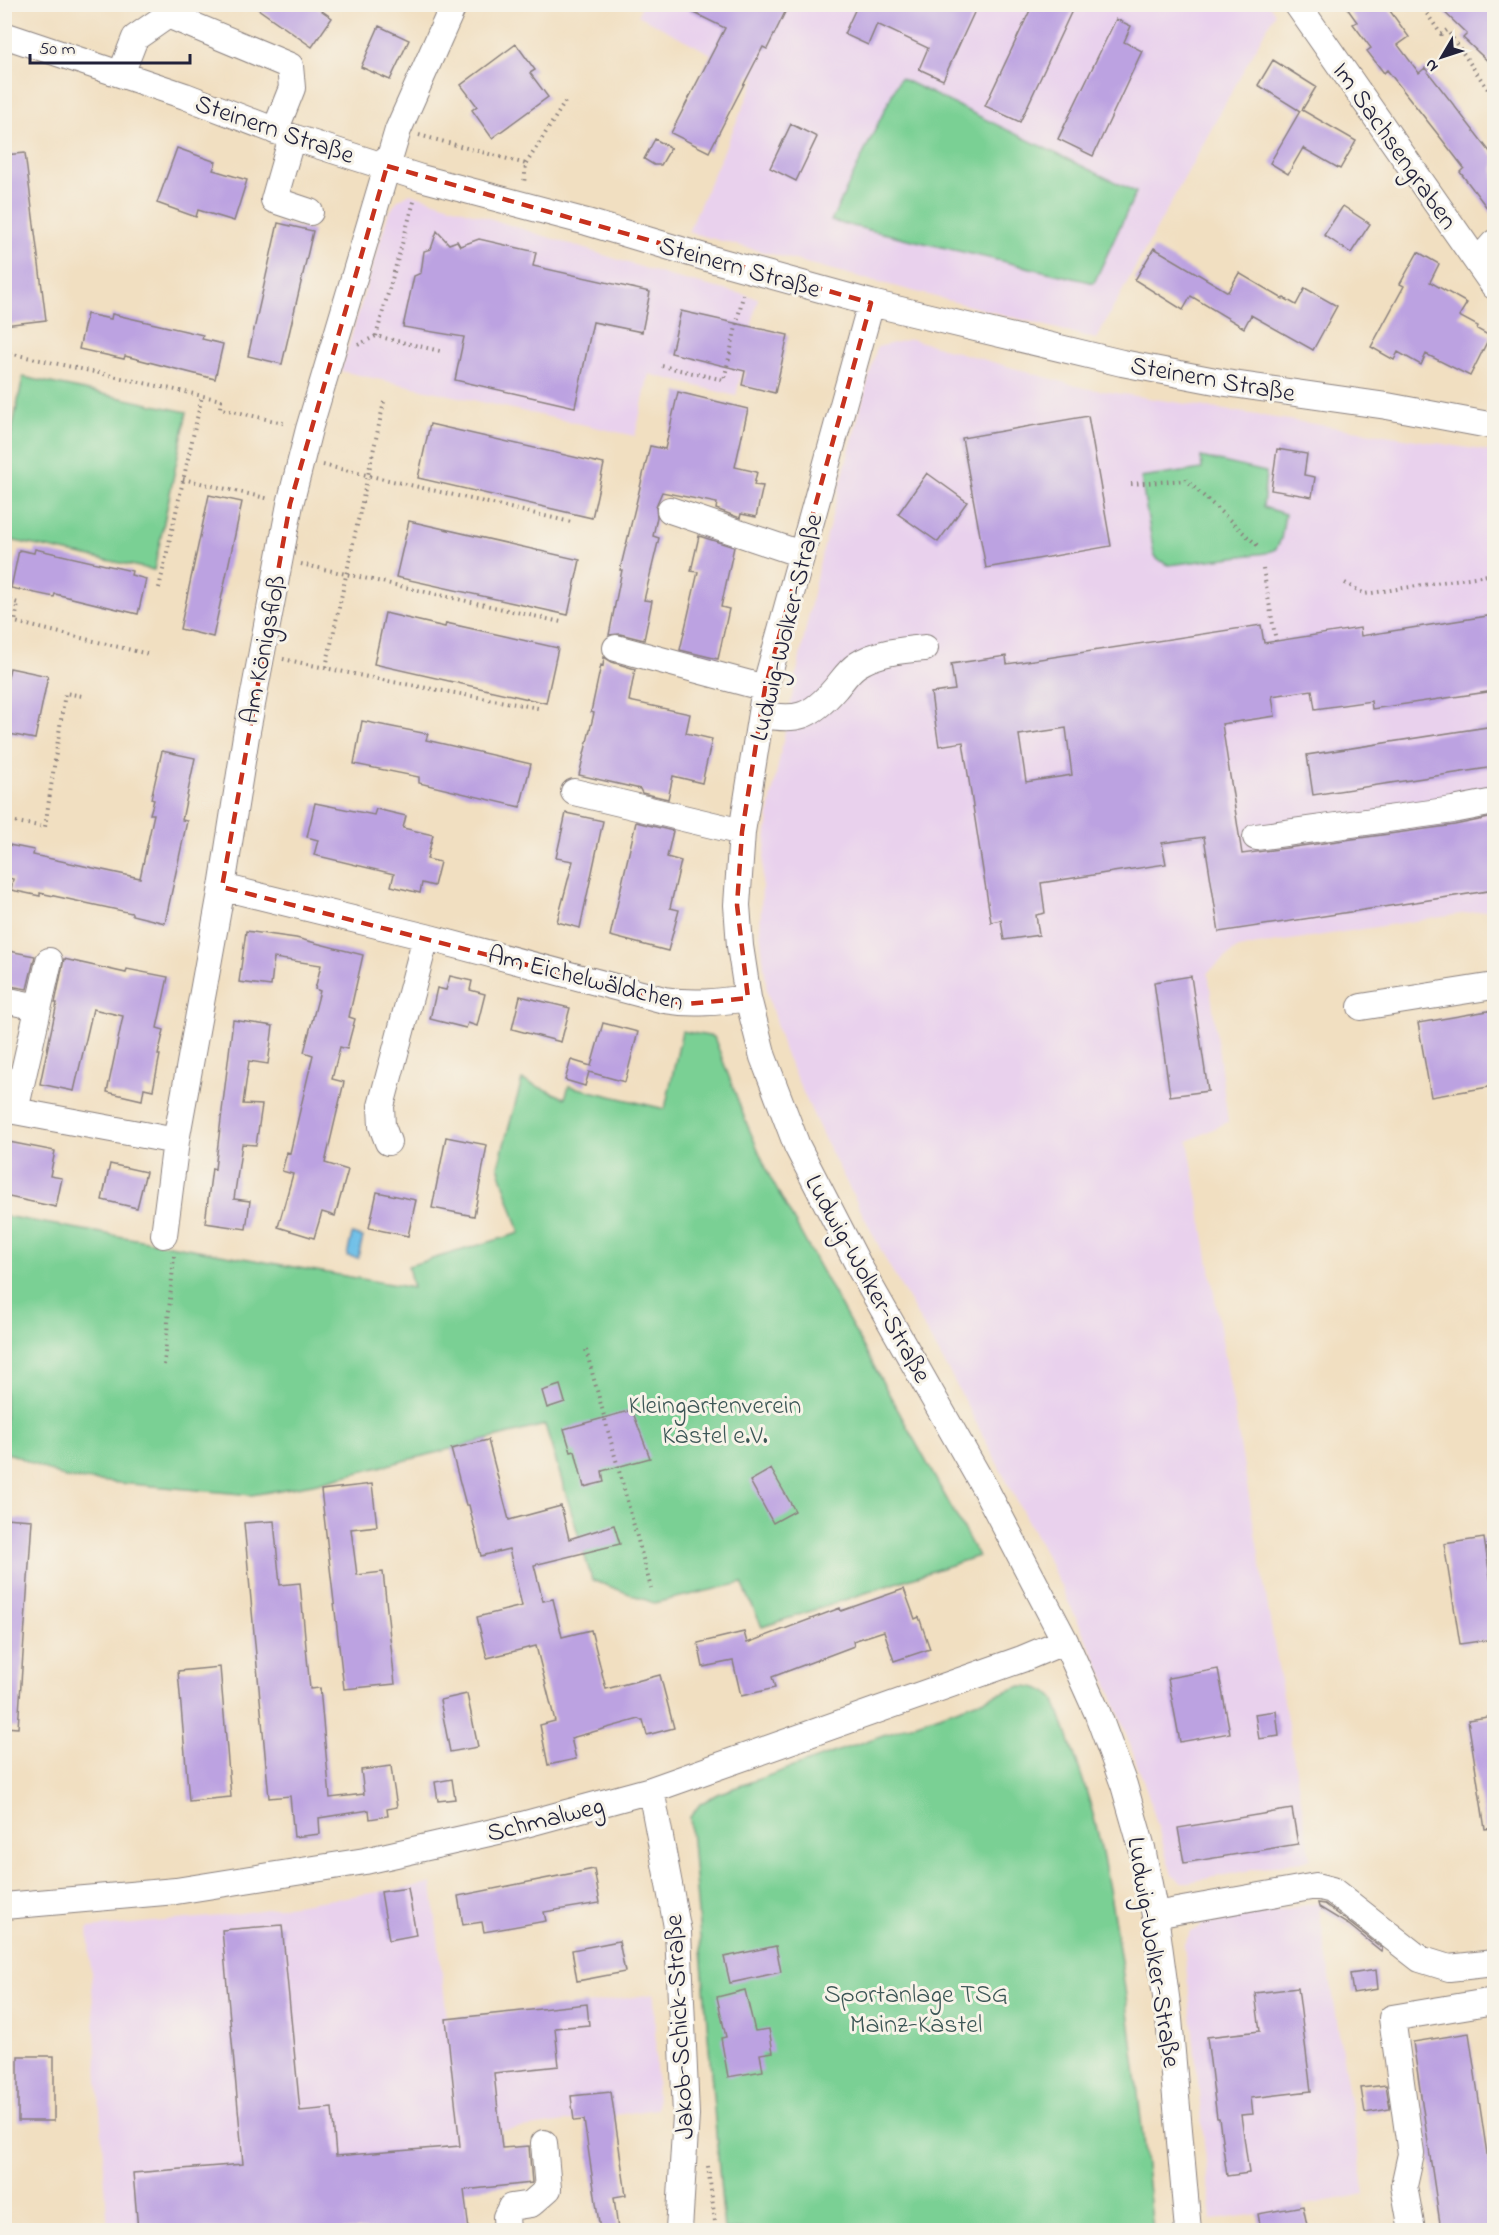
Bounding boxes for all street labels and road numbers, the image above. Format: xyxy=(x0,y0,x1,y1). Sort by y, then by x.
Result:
street label: Im Sachsengraben xyxy=(1321,55,1466,238)
street label: Steinern Straße xyxy=(189,86,359,176)
street label: Steinern Straße xyxy=(654,228,825,310)
street label: Steinern Straße xyxy=(1127,348,1298,414)
street label: Ludwig-Wolker-Straße xyxy=(741,510,835,745)
street label: Am Königsfloß xyxy=(232,572,298,727)
street label: Am Eichelwäldchen xyxy=(483,937,687,1023)
street label: Ludwig-Wolker-Straße xyxy=(793,1168,940,1391)
street label: Schmalweg xyxy=(483,1788,608,1854)
street label: Ludwig-Wolker-Straße xyxy=(1115,1834,1189,2071)
street label: Jakob-Schick-Straße xyxy=(656,1913,706,2140)

